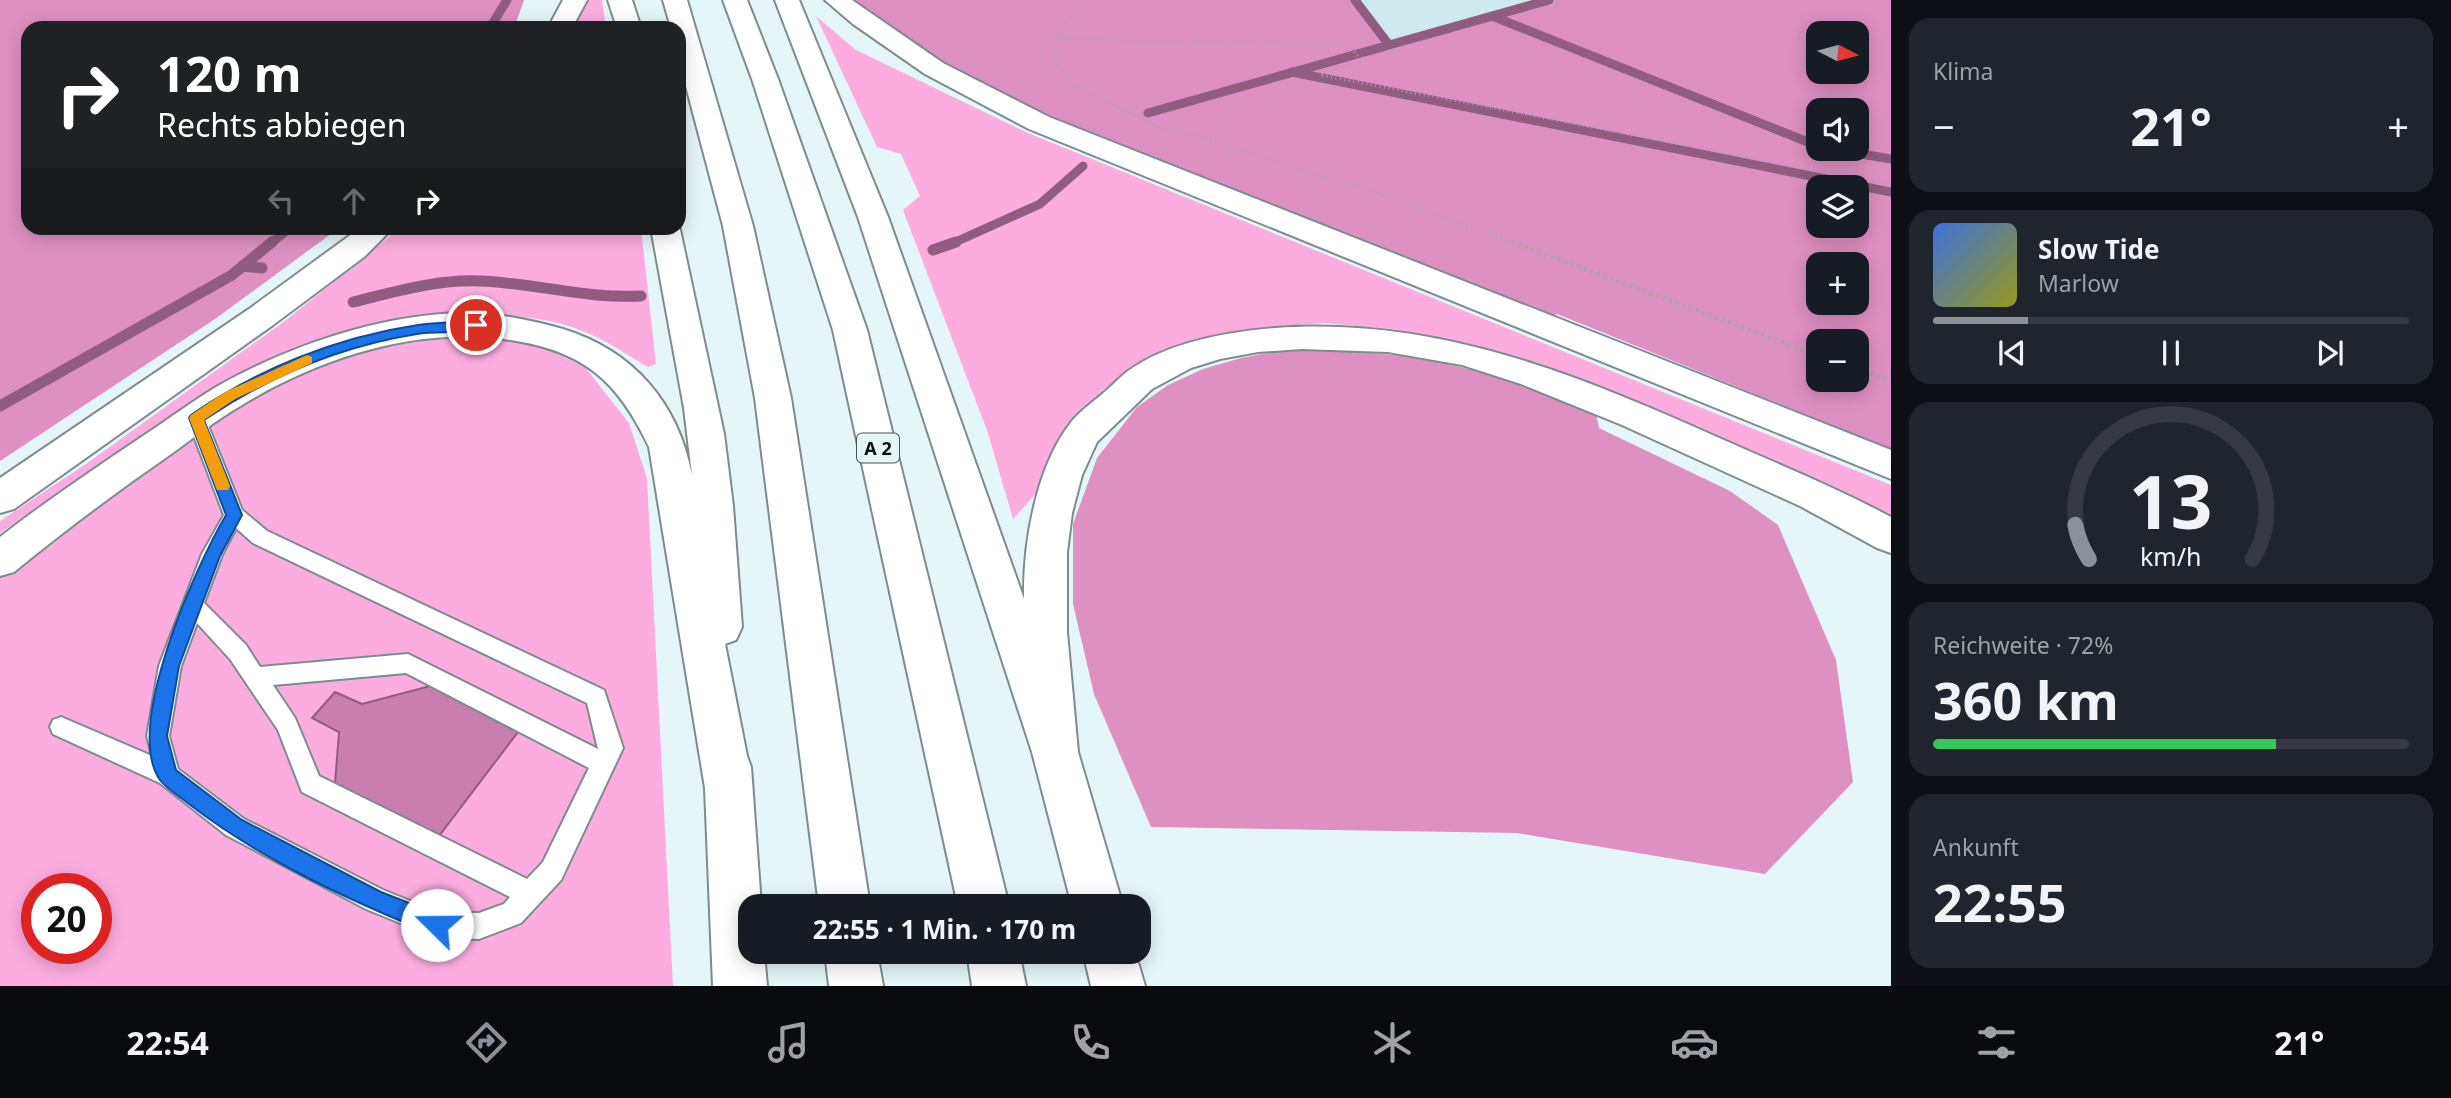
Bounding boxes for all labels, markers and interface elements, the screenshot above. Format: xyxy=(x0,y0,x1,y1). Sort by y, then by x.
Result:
north arrow xyxy=(1806,21,1869,84)
map controls xyxy=(1806,21,1869,392)
text: 120 m xyxy=(157,40,302,106)
icon: right xyxy=(42,49,133,140)
text: Klima xyxy=(1933,55,1994,87)
text: 21° xyxy=(2130,90,2212,161)
button: sound xyxy=(1806,98,1869,161)
text: − xyxy=(1933,100,1955,152)
text: + xyxy=(2387,100,2409,152)
text: Rechts abbiegen xyxy=(157,103,406,146)
button: layers xyxy=(1806,175,1869,238)
icon: left xyxy=(262,182,300,220)
icon: ahead xyxy=(335,182,373,220)
icon: right xyxy=(408,182,446,220)
text: Slow Tide xyxy=(2038,231,2160,267)
button: + xyxy=(1806,252,1869,315)
text: Marlow xyxy=(2038,267,2119,299)
pin xyxy=(446,295,506,355)
icon: arrive xyxy=(457,306,495,344)
button: − xyxy=(1806,329,1869,392)
icon: previous xyxy=(1993,334,2031,372)
icon: pause xyxy=(2152,334,2190,372)
icon: next xyxy=(2311,334,2349,372)
road number: A 2 xyxy=(857,434,899,462)
text: 13 xyxy=(2129,451,2213,550)
text: km/h xyxy=(2140,539,2202,573)
text: Reichweite · 72% xyxy=(1933,629,2113,661)
text: 360 km xyxy=(1933,664,2119,735)
text: Ankunft xyxy=(1933,831,2019,863)
text: 22:55 xyxy=(1933,866,2067,937)
speed limit sign: 20 xyxy=(21,873,112,964)
position arrow xyxy=(400,888,474,962)
text: 22:55 · 1 Min. · 170 m xyxy=(813,911,1076,947)
icon: directions xyxy=(462,1018,511,1067)
icon: music xyxy=(764,1018,813,1067)
icon: phone xyxy=(1066,1018,1115,1067)
icon: climate xyxy=(1368,1018,1417,1067)
icon: car xyxy=(1670,1018,1719,1067)
icon: filters xyxy=(1972,1018,2021,1067)
text: 22:54 xyxy=(127,1021,209,1064)
text: 21° xyxy=(2274,1021,2324,1064)

